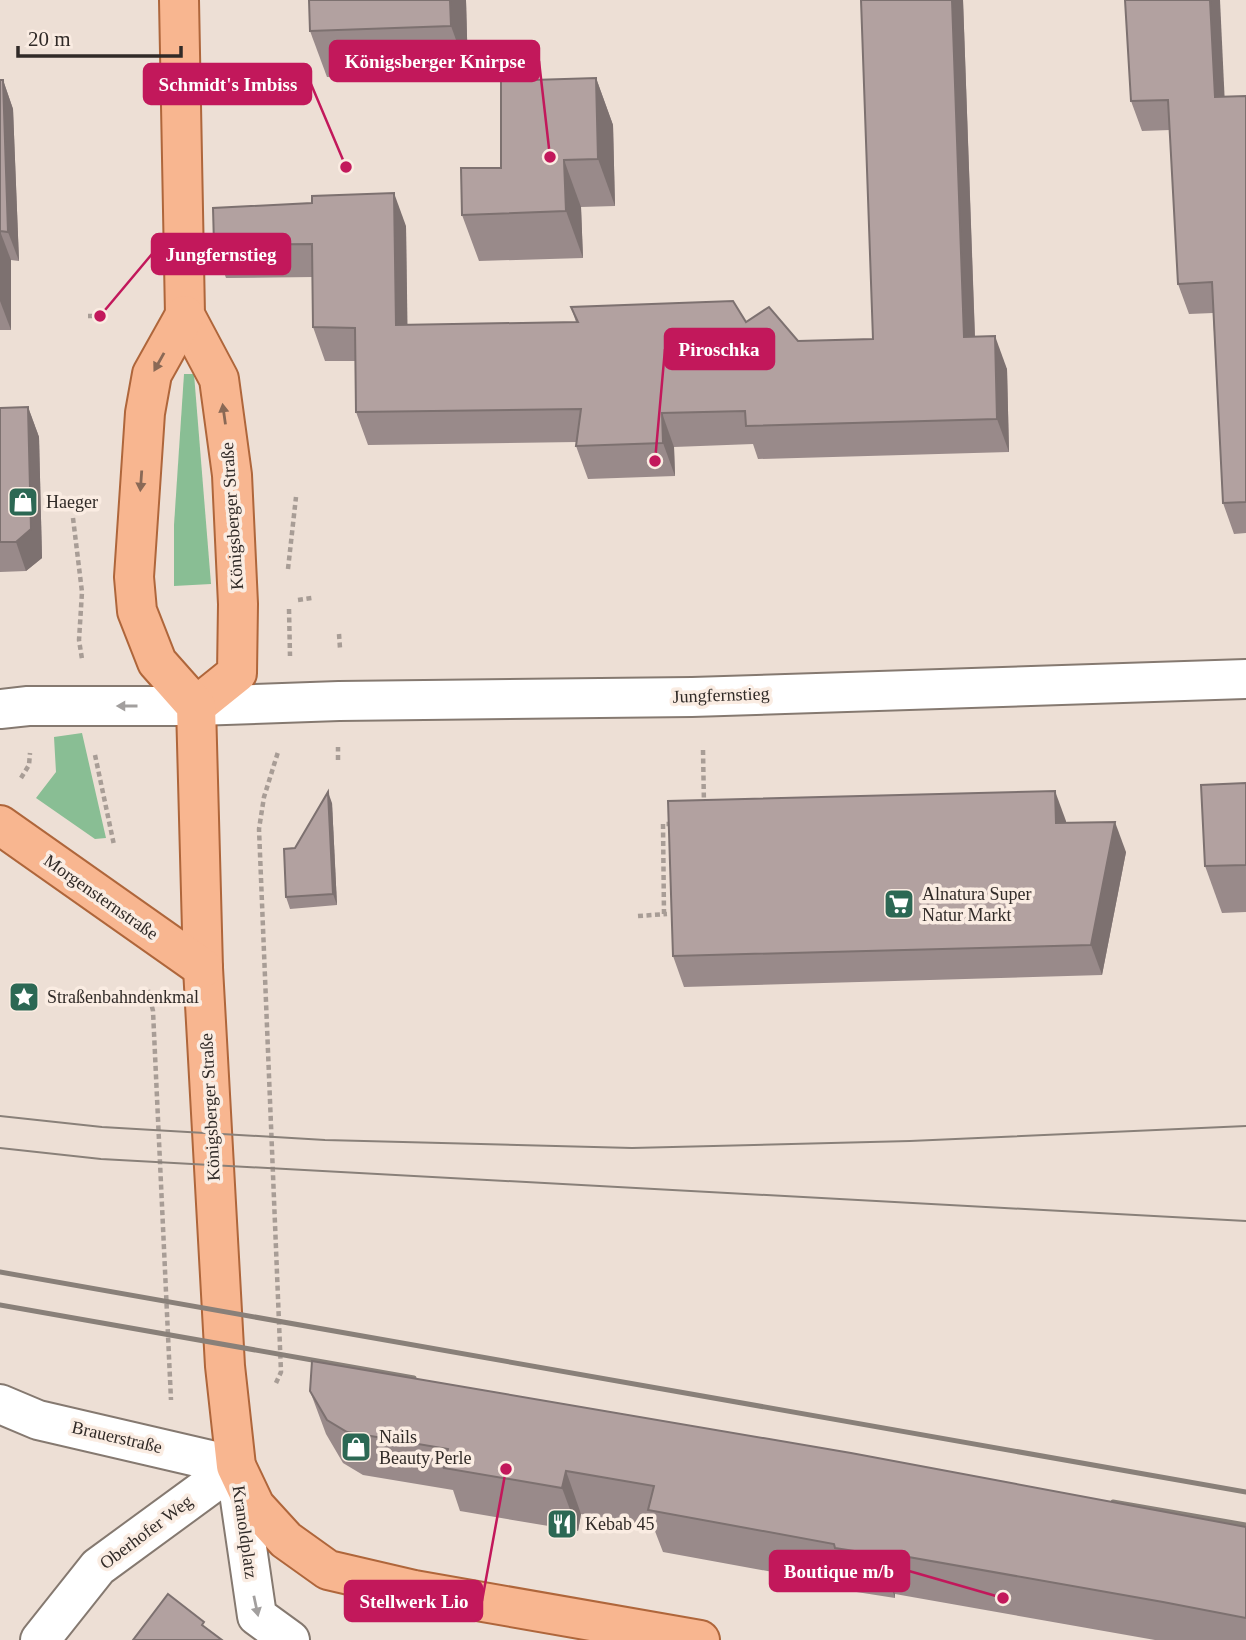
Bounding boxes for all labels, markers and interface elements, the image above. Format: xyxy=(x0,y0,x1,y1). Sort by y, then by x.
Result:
scale bar xyxy=(18,14,180,58)
text: 20 m xyxy=(28,27,71,51)
callout: Königsberger Knirpse xyxy=(330,41,539,81)
text: Königsberger Knirpse xyxy=(345,51,525,72)
callout: Schmidt's Imbiss xyxy=(144,64,311,104)
text: Schmidt's Imbiss xyxy=(159,74,297,95)
callout: Jungfernstieg xyxy=(152,234,290,274)
text: Jungfernstieg xyxy=(166,244,277,265)
callout: Piroschka xyxy=(665,329,774,369)
text: Piroschka xyxy=(679,339,760,360)
one-way arrow xyxy=(153,352,165,371)
one-way arrow xyxy=(218,403,229,425)
street label: Königsberger Straße xyxy=(217,441,247,591)
one-way arrow xyxy=(135,470,146,492)
shop icon: Haeger xyxy=(6,485,40,519)
place label: Haeger xyxy=(46,492,98,512)
street label: Jungfernstieg xyxy=(672,683,770,707)
one-way arrow xyxy=(116,700,138,712)
street label: Morgensternstraße xyxy=(40,850,162,944)
place label: Alnatura Super Natur Markt xyxy=(922,884,1031,925)
supermarket icon: Alnatura Super Natur Markt xyxy=(882,887,916,921)
place icon: Straßenbahndenkmal xyxy=(7,980,41,1014)
place label: Straßenbahndenkmal xyxy=(47,987,199,1007)
street label: Königsberger Straße xyxy=(196,1033,224,1181)
street label: Brauerstraße xyxy=(70,1417,164,1457)
place label: Nails Beauty Perle xyxy=(379,1427,471,1468)
shop icon: Nails Beauty Perle xyxy=(339,1430,373,1464)
street label: Kranoldplatz xyxy=(229,1484,261,1580)
street label: Oberhofer Weg xyxy=(96,1491,196,1573)
restaurant icon: Kebab 45 xyxy=(545,1507,579,1541)
place label: Kebab 45 xyxy=(585,1514,654,1534)
callout: Boutique m/b xyxy=(770,1551,909,1591)
text: Boutique m/b xyxy=(784,1561,894,1582)
callout: Stellwerk Lio xyxy=(345,1581,482,1621)
text: Stellwerk Lio xyxy=(359,1591,469,1612)
one-way arrow xyxy=(250,1595,261,1617)

